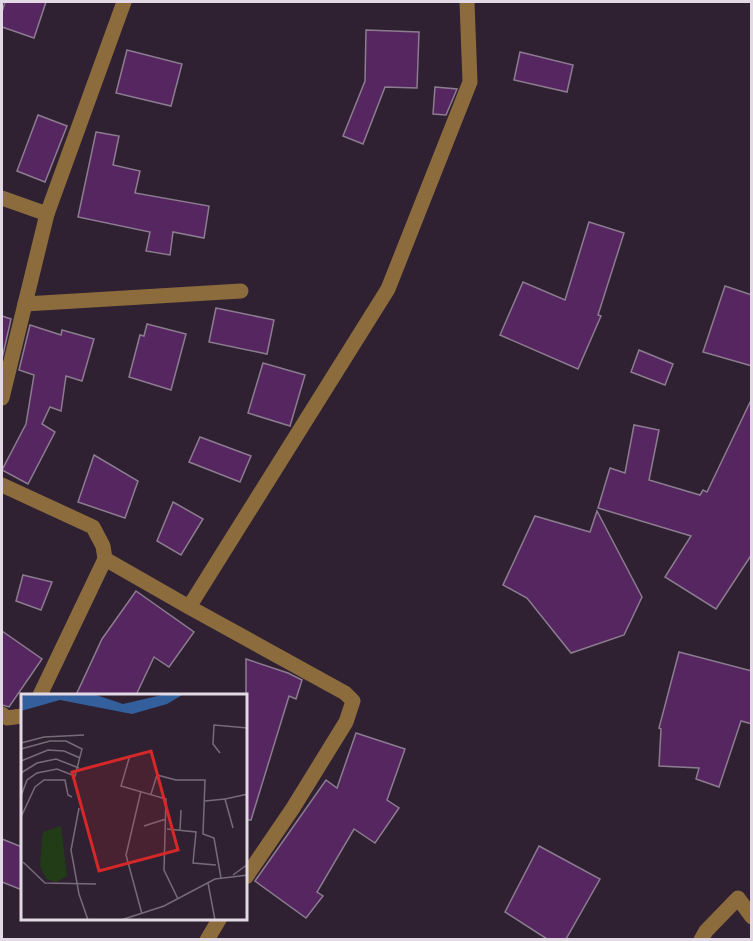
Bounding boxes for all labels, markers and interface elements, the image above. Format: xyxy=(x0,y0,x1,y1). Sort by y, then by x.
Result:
inset map xyxy=(21,694,248,920)

